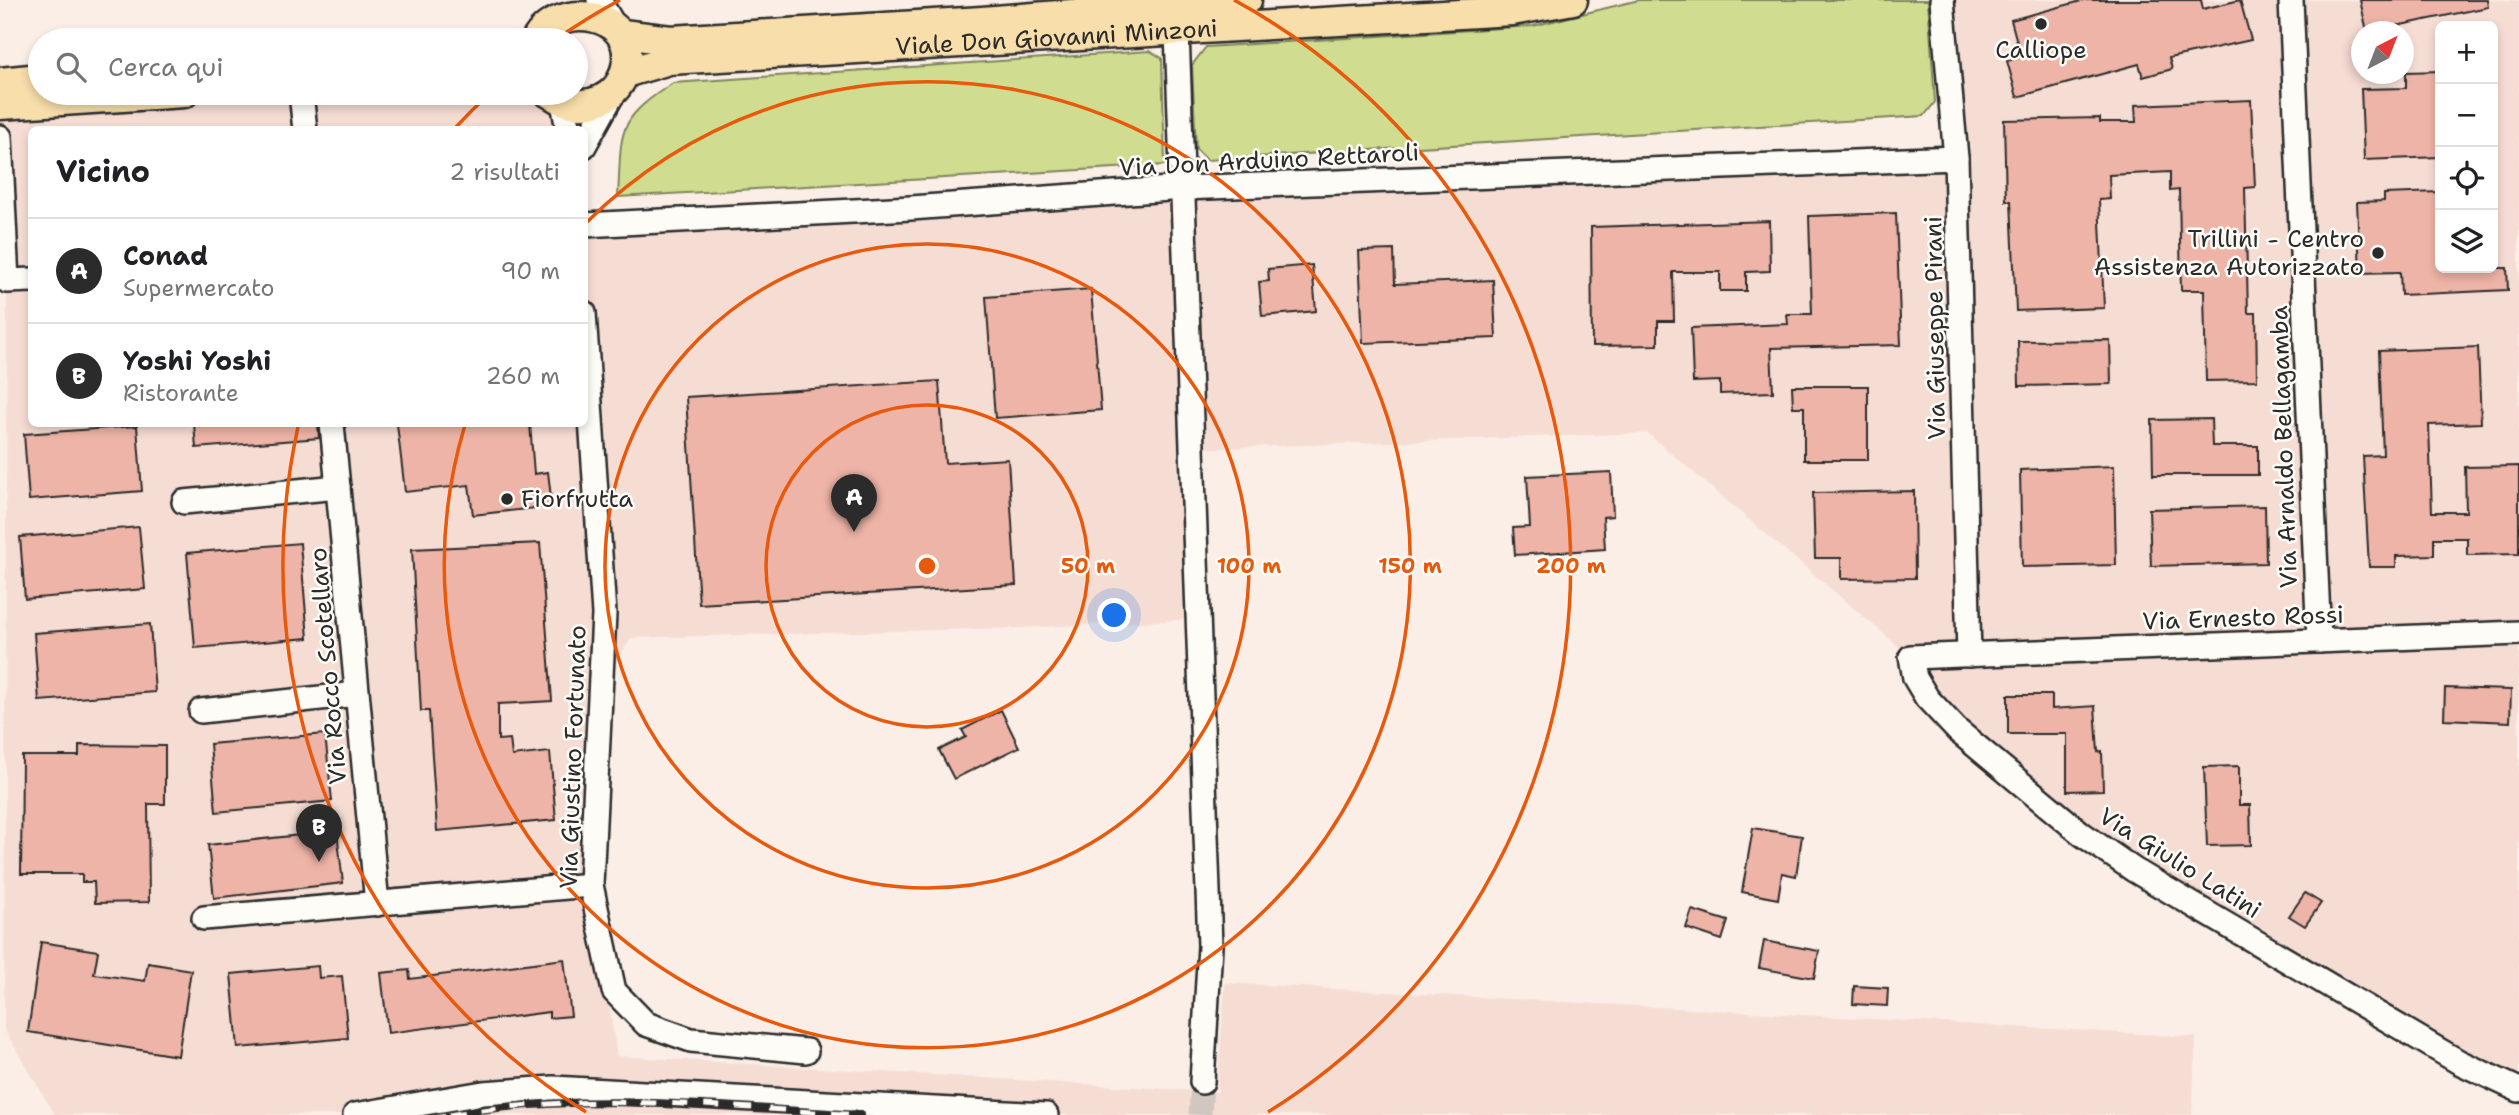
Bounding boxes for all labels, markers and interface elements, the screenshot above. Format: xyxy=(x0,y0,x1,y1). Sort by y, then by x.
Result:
street label: Viale Don Giovanni Minzoni xyxy=(894,12,1219,63)
marker: Calliope xyxy=(2033,16,2049,32)
north arrow xyxy=(2351,21,2414,84)
map controls xyxy=(2435,21,2498,273)
button: + xyxy=(2435,21,2498,84)
search box xyxy=(28,28,588,105)
place label: Calliope xyxy=(1995,34,2087,66)
icon: search xyxy=(52,48,90,86)
text: Cerca qui xyxy=(108,49,224,84)
button: − xyxy=(2435,84,2498,147)
street label: Via Don Arduino Rettaroli xyxy=(1118,136,1420,184)
button: locate xyxy=(2435,147,2498,210)
text: Vicino xyxy=(56,151,150,192)
text: 2 risultati xyxy=(449,157,560,187)
button: layers xyxy=(2435,210,2498,273)
street label: Via Giuseppe Pirani xyxy=(1917,216,1953,440)
place label: Trillini - Centro Assistenza Autorizzato xyxy=(2094,223,2364,283)
text: Conad xyxy=(123,238,208,273)
marker: Trillini - Centro Assistenza Autorizzato xyxy=(2370,245,2386,261)
text: A xyxy=(70,256,88,286)
text: 90 m xyxy=(500,256,560,286)
text: Supermercato xyxy=(123,273,274,303)
street label: Via Arnaldo Bellagamba xyxy=(2263,305,2305,589)
text: Yoshi Yoshi xyxy=(123,343,271,378)
text: B xyxy=(72,361,86,391)
text: 260 m xyxy=(486,361,560,391)
text: Ristorante xyxy=(123,378,239,408)
pin: A xyxy=(831,474,877,532)
place label: Fiorfrutta xyxy=(521,483,633,515)
marker: Fiorfrutta xyxy=(499,491,515,507)
street label: Via Rocco Scotellaro xyxy=(302,546,354,786)
text: 50 m xyxy=(1061,552,1115,580)
text: 100 m xyxy=(1217,552,1281,580)
text: 150 m xyxy=(1378,552,1442,580)
text: 200 m xyxy=(1536,552,1606,580)
centre of rings xyxy=(915,554,939,578)
your location xyxy=(1097,598,1131,632)
street label: Via Ernesto Rossi xyxy=(2142,598,2344,638)
street label: Via Giustino Fortunato xyxy=(552,625,594,889)
street label: Via Giulio Latini xyxy=(2093,800,2267,926)
pin: B xyxy=(296,804,342,862)

